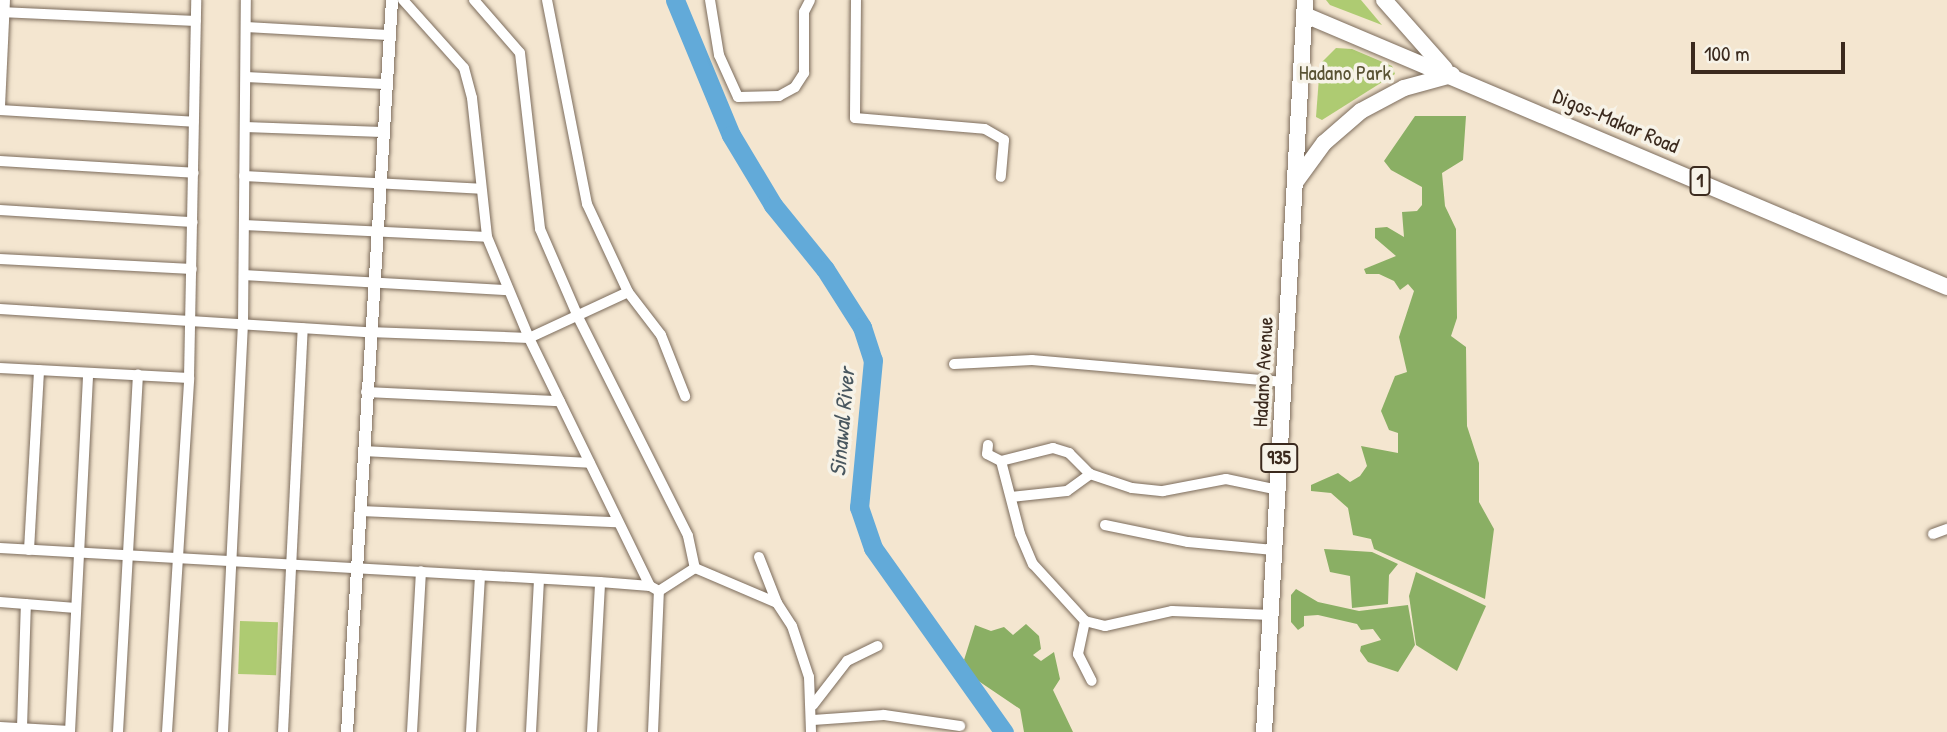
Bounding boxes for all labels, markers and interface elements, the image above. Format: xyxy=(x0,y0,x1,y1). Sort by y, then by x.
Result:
scale bar xyxy=(1695,28,1849,72)
text: 100 m xyxy=(1704,39,1750,68)
park label: Hadano Park xyxy=(1299,60,1391,86)
street label: Digos-Makar Road xyxy=(1549,83,1683,159)
road number: 1 xyxy=(1690,166,1710,196)
street label: Hadano Avenue xyxy=(1248,316,1278,428)
water label: Sinawal River xyxy=(824,367,860,477)
road number: 935 xyxy=(1260,442,1298,474)

